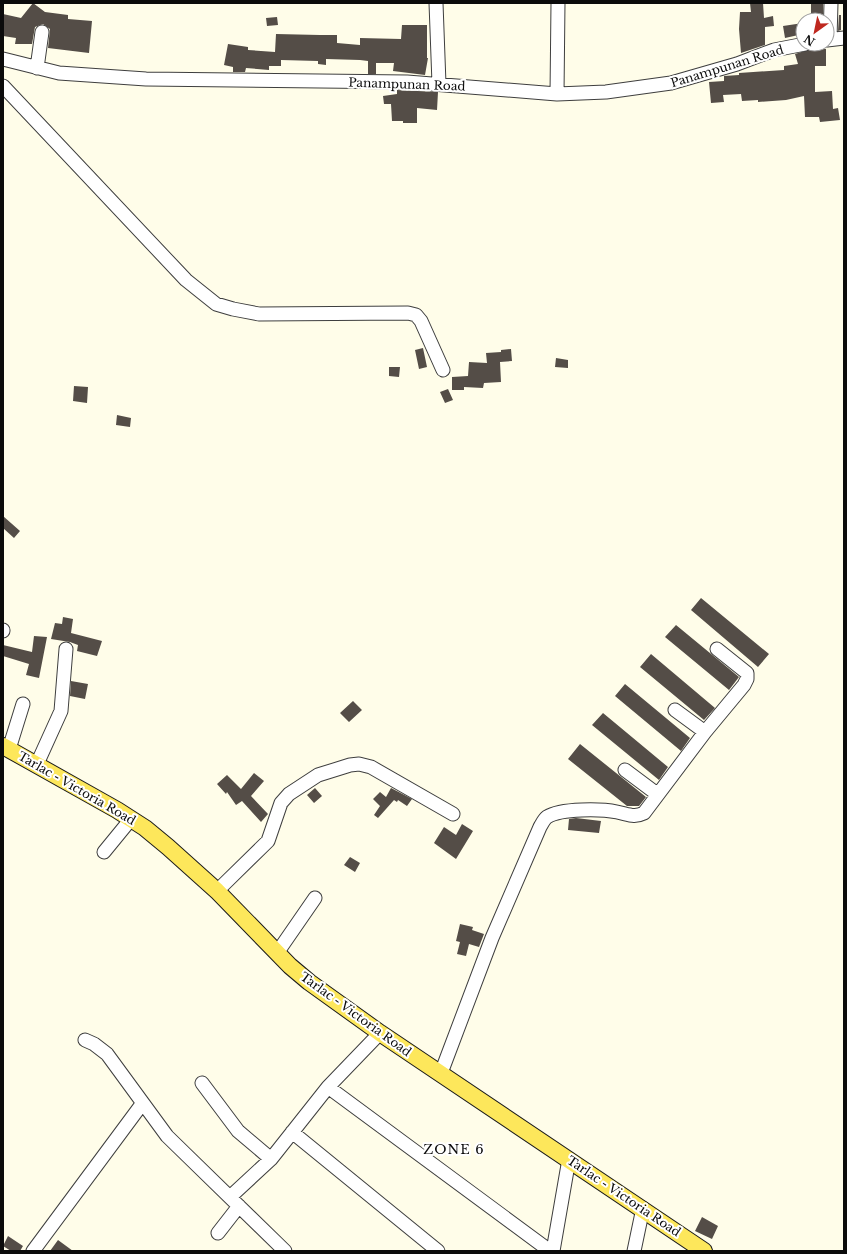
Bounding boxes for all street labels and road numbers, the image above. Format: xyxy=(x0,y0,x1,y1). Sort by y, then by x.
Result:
street label: Panampunan Road xyxy=(669,42,785,90)
street label: Panampunan Road xyxy=(348,74,466,94)
street label: Tarlac - Victoria Road xyxy=(15,748,139,828)
street label: Tarlac - Victoria Road xyxy=(298,969,414,1059)
street label: Tarlac - Victoria Road xyxy=(564,1152,684,1240)

